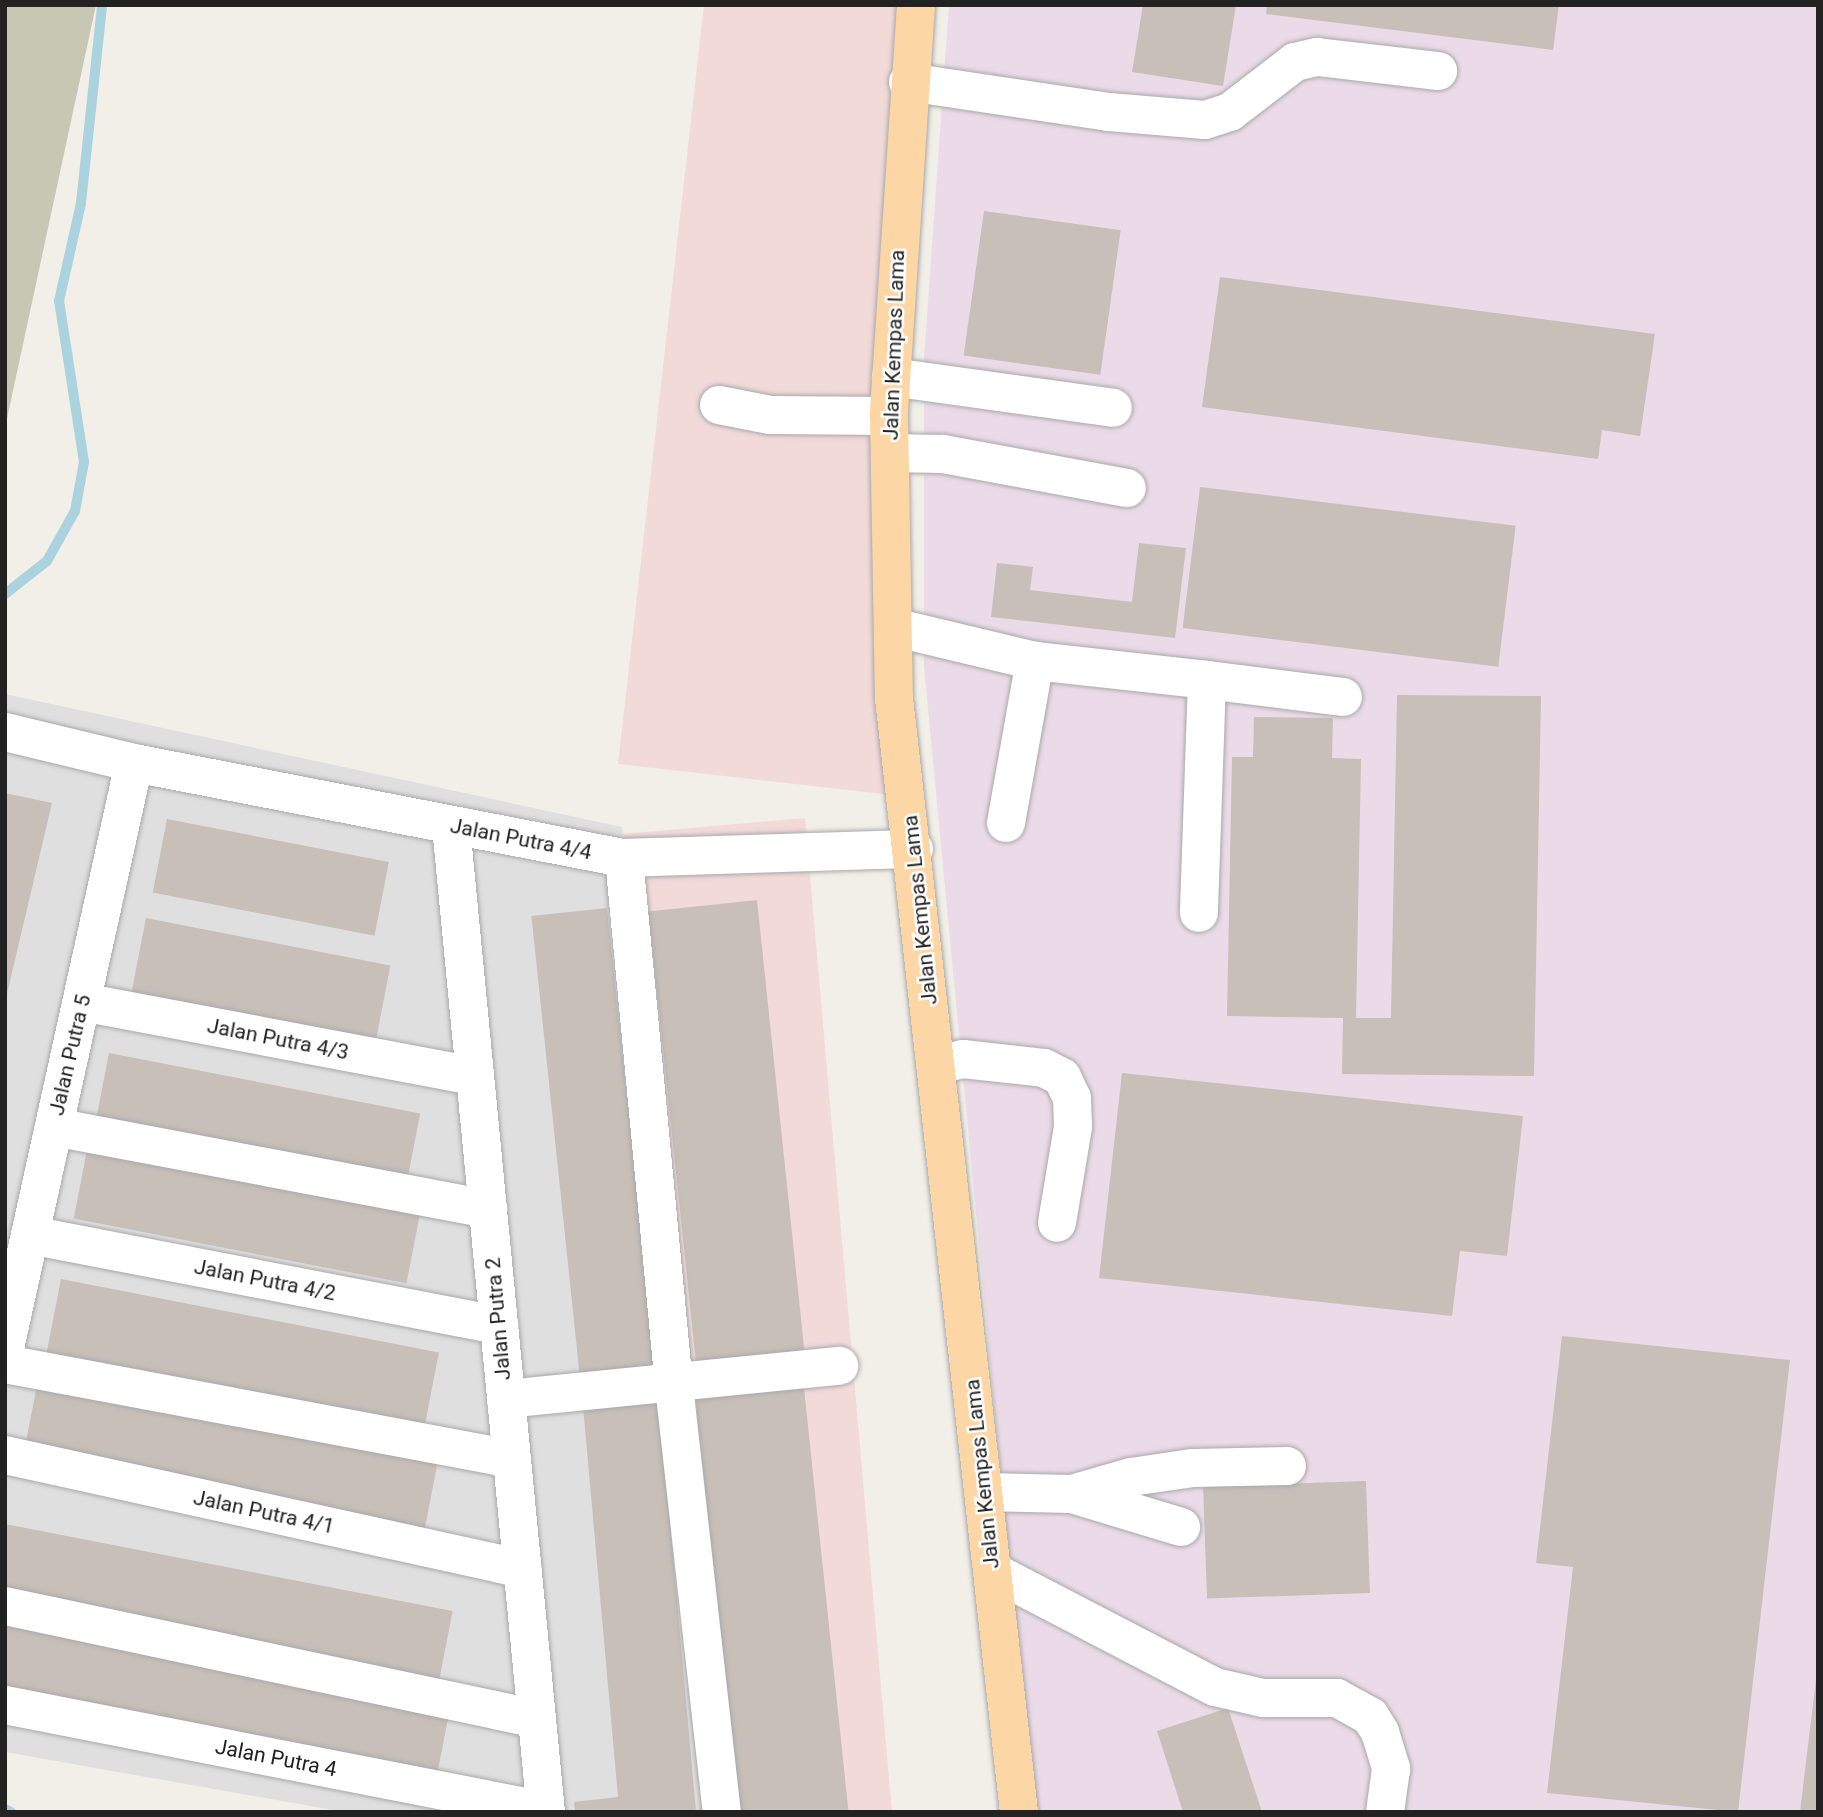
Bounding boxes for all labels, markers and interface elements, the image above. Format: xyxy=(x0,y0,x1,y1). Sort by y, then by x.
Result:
street label: Jalan Kempas Lama xyxy=(878,249,910,441)
street label: Jalan Putra 4/4 xyxy=(448,813,594,865)
street label: Jalan Kempas Lama xyxy=(898,814,942,1006)
street label: Jalan Putra 5 xyxy=(44,992,96,1118)
street label: Jalan Putra 4/3 xyxy=(205,1013,351,1065)
street label: Jalan Putra 4/2 xyxy=(192,1254,338,1306)
street label: Jalan Putra 2 xyxy=(480,1257,516,1381)
street label: Jalan Kempas Lama xyxy=(960,1378,1004,1570)
street label: Jalan Putra 4/1 xyxy=(191,1485,337,1539)
street label: Jalan Putra 4 xyxy=(213,1734,339,1782)

